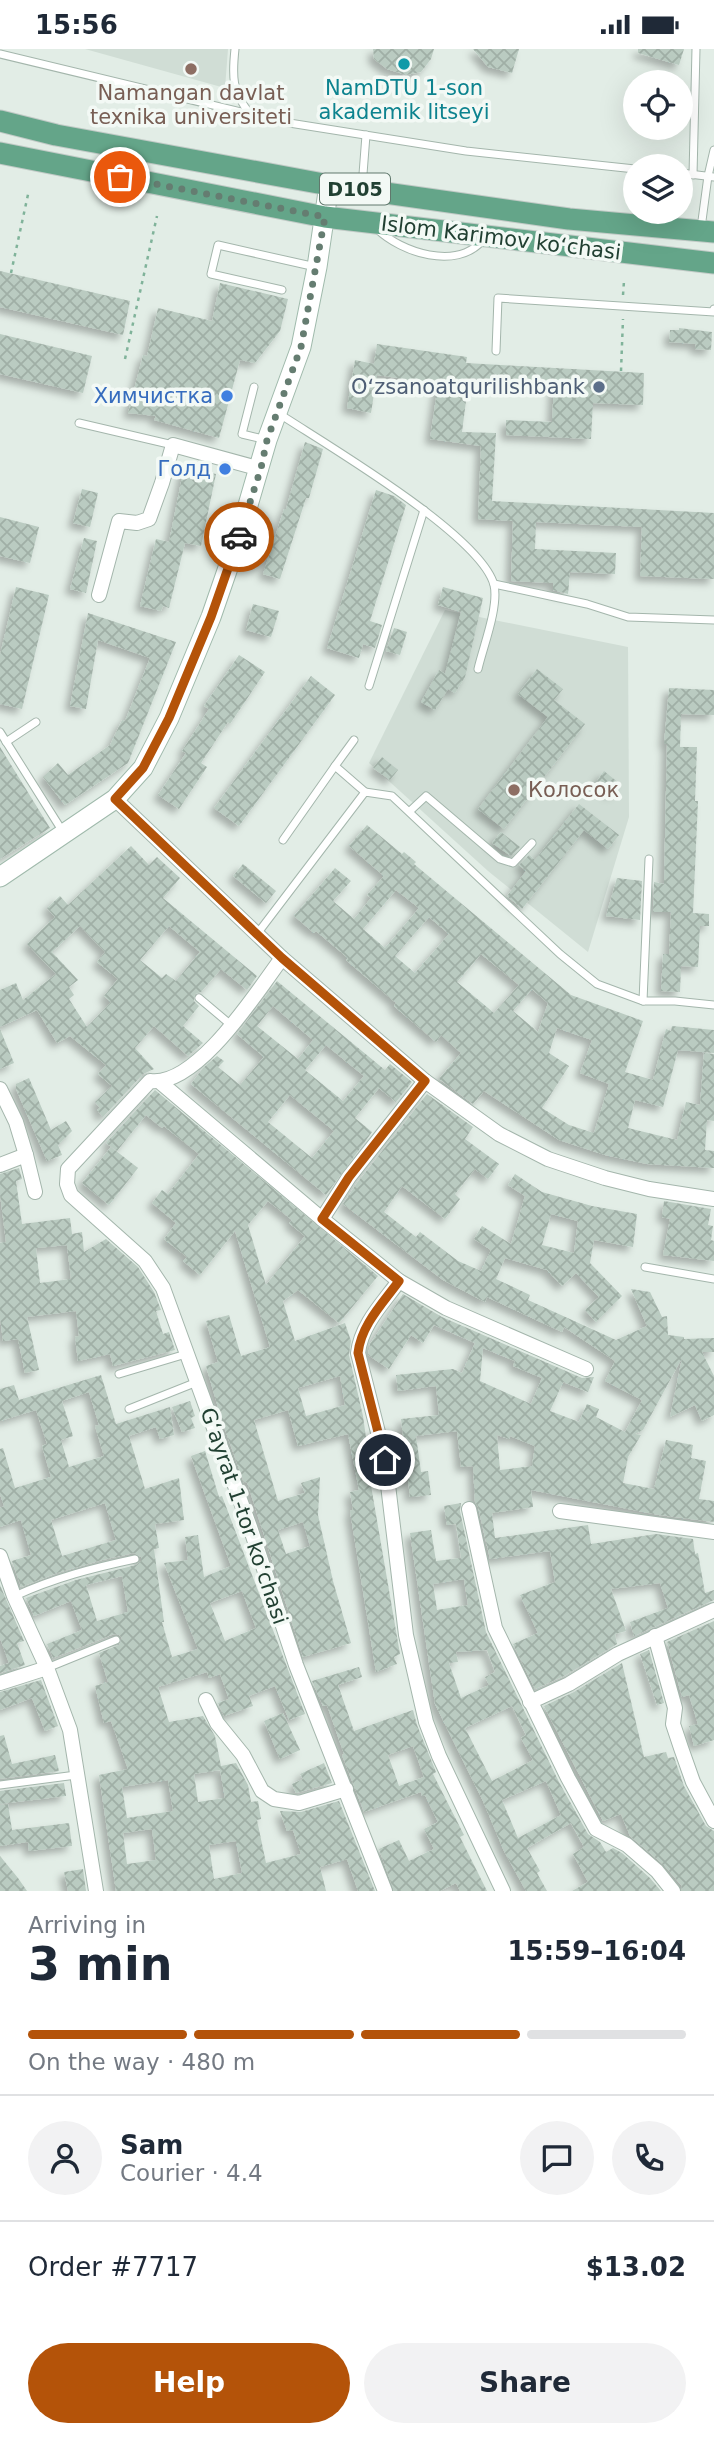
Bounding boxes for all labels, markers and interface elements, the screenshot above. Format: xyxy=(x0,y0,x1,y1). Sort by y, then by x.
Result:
text: 15:56 xyxy=(35,10,118,40)
marker: NamDTU 1-son akademik litseyi xyxy=(396,56,412,72)
marker: Namangan davlat texnika universiteti xyxy=(183,61,199,77)
map controls xyxy=(623,70,693,224)
button: locate xyxy=(623,70,693,140)
place label: NamDTU 1-son akademik litseyi xyxy=(319,76,489,124)
place label: Namangan davlat texnika universiteti xyxy=(90,81,292,129)
pin xyxy=(90,147,150,207)
button: layers xyxy=(623,154,693,224)
icon: bag xyxy=(101,158,139,196)
road number: D105 xyxy=(320,173,390,205)
street label: Islom Karimov koʻchasi xyxy=(380,211,622,265)
place label: Oʻzsanoatqurilishbank xyxy=(351,375,586,399)
marker: Oʻzsanoatqurilishbank xyxy=(591,379,607,395)
place label: Химчистка xyxy=(94,384,213,408)
marker: Химчистка xyxy=(219,388,235,404)
place label: Голд xyxy=(157,457,211,481)
marker: Голд xyxy=(217,461,233,477)
courier xyxy=(204,502,274,572)
icon: car xyxy=(220,518,258,556)
place label: Колосок xyxy=(528,778,619,802)
marker: Колосок xyxy=(506,782,522,798)
street label: Gʻayrat 1-tor koʻchasi xyxy=(196,1405,292,1627)
pin xyxy=(355,1430,415,1490)
icon: home xyxy=(366,1441,404,1479)
text: Arriving in xyxy=(28,1912,146,1938)
text: 15:59–16:04 xyxy=(507,1936,686,1966)
text: 3 min xyxy=(28,1937,172,1991)
text: On the way · 480 m xyxy=(28,2049,255,2075)
button: person xyxy=(28,2121,102,2195)
button: chat xyxy=(520,2121,594,2195)
button: phone xyxy=(612,2121,686,2195)
text: Sam xyxy=(120,2130,183,2160)
text: Courier · 4.4 xyxy=(120,2160,263,2186)
text: Order #7717 xyxy=(28,2252,198,2282)
text: $13.02 xyxy=(586,2252,686,2282)
button: Help xyxy=(28,2343,350,2423)
button: Share xyxy=(364,2343,686,2423)

